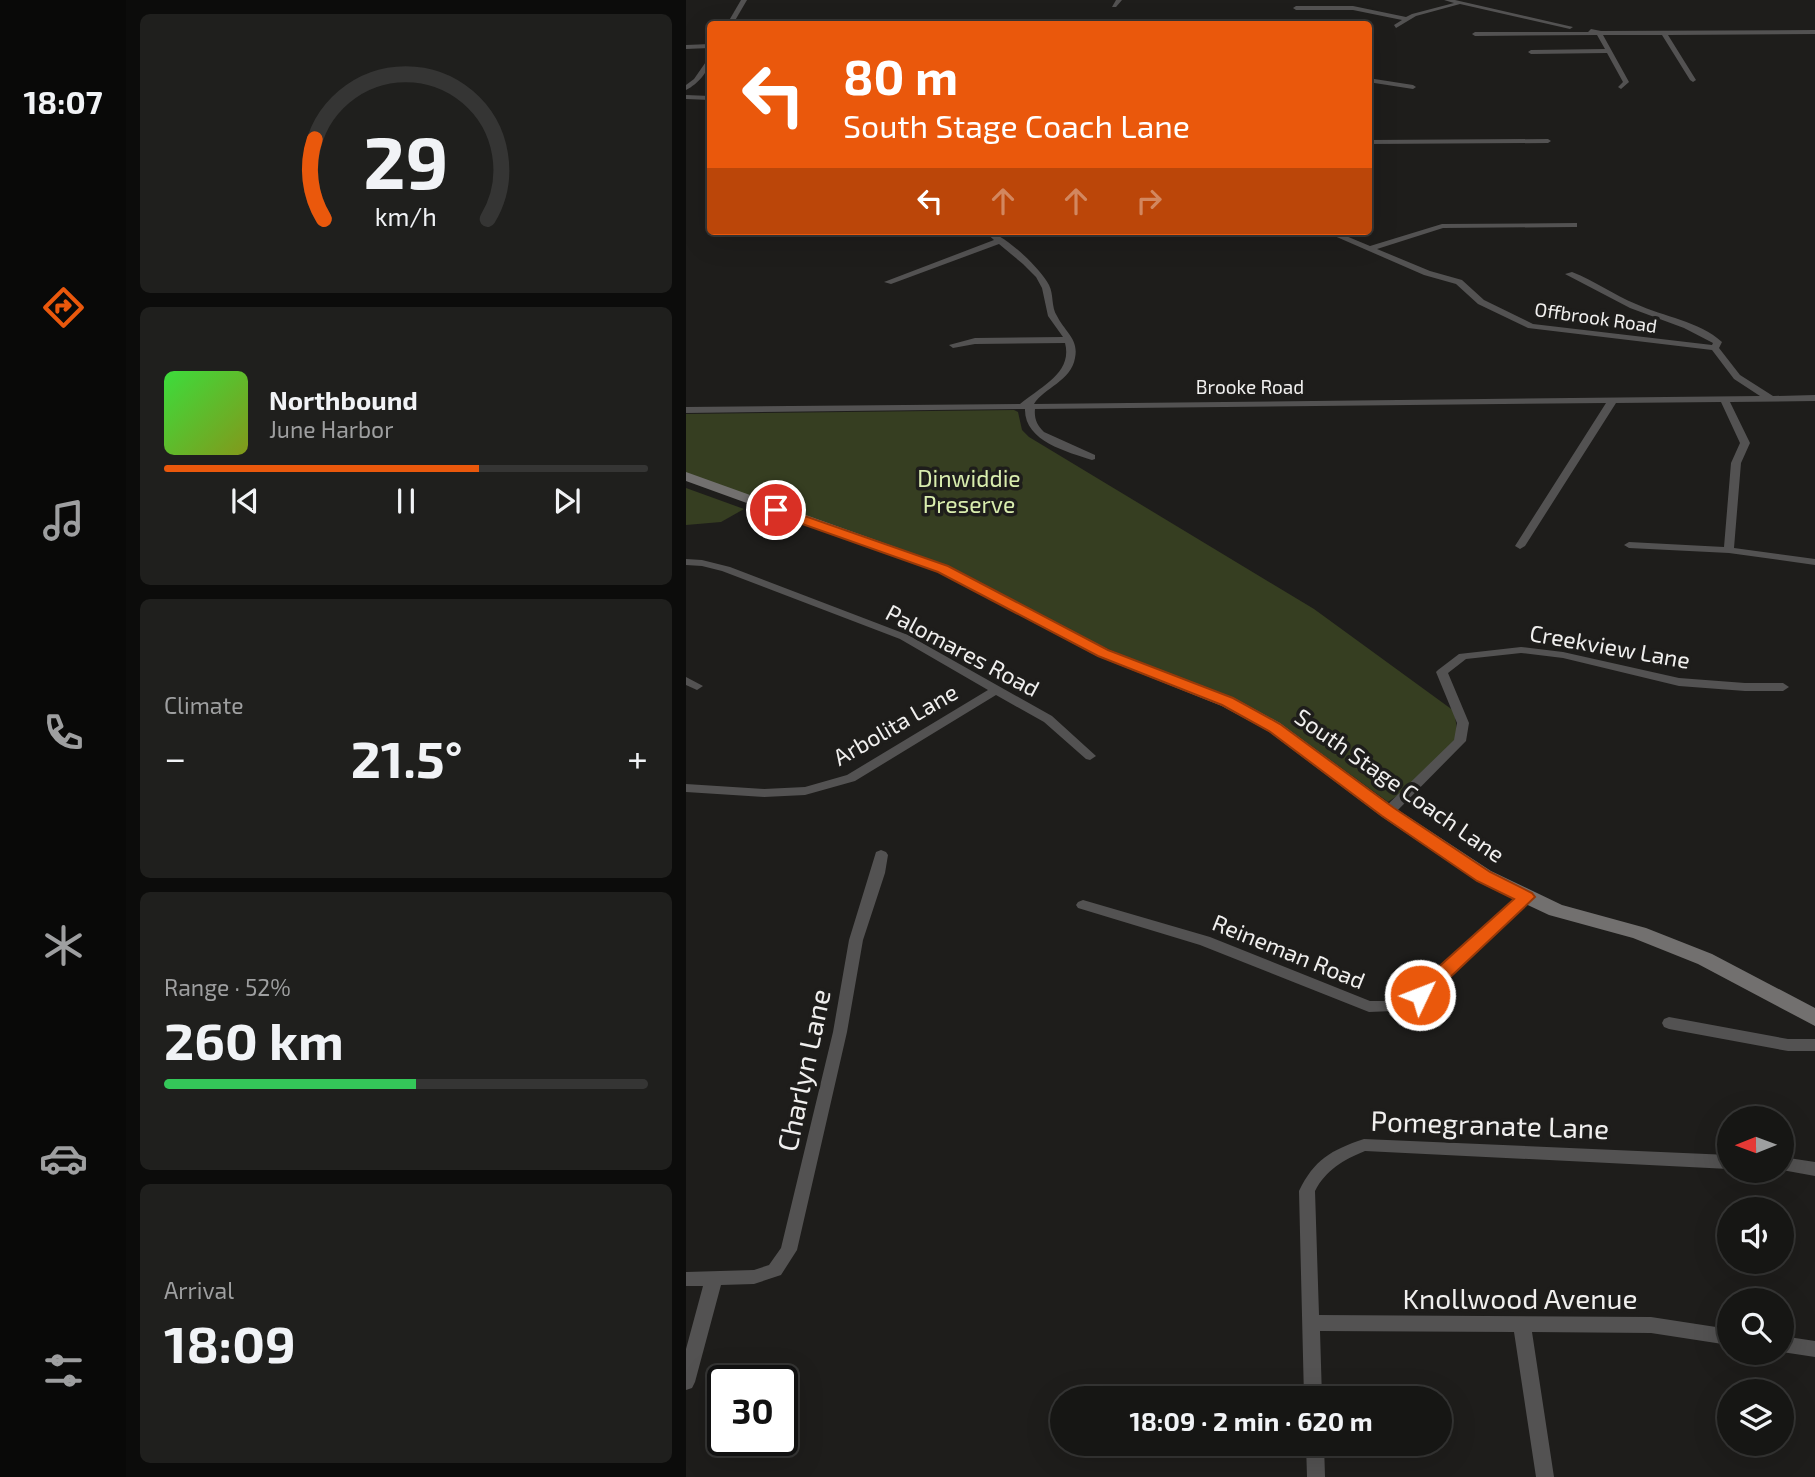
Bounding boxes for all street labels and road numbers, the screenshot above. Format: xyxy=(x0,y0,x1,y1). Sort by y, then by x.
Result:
street label: Offbrook Road xyxy=(1533,297,1659,337)
street label: Brooke Road xyxy=(1196,375,1304,398)
street label: Palomares Road xyxy=(881,598,1045,702)
street label: Creekview Lane xyxy=(1528,618,1692,674)
street label: Arbolita Lane xyxy=(828,677,962,771)
street label: South Stage Coach Lane xyxy=(1290,702,1510,868)
street label: Reineman Road xyxy=(1209,908,1369,994)
street label: Charlyn Lane xyxy=(769,986,837,1154)
street label: Pomegranate Lane xyxy=(1370,1103,1610,1145)
street label: Knollwood Avenue xyxy=(1402,1281,1638,1315)

